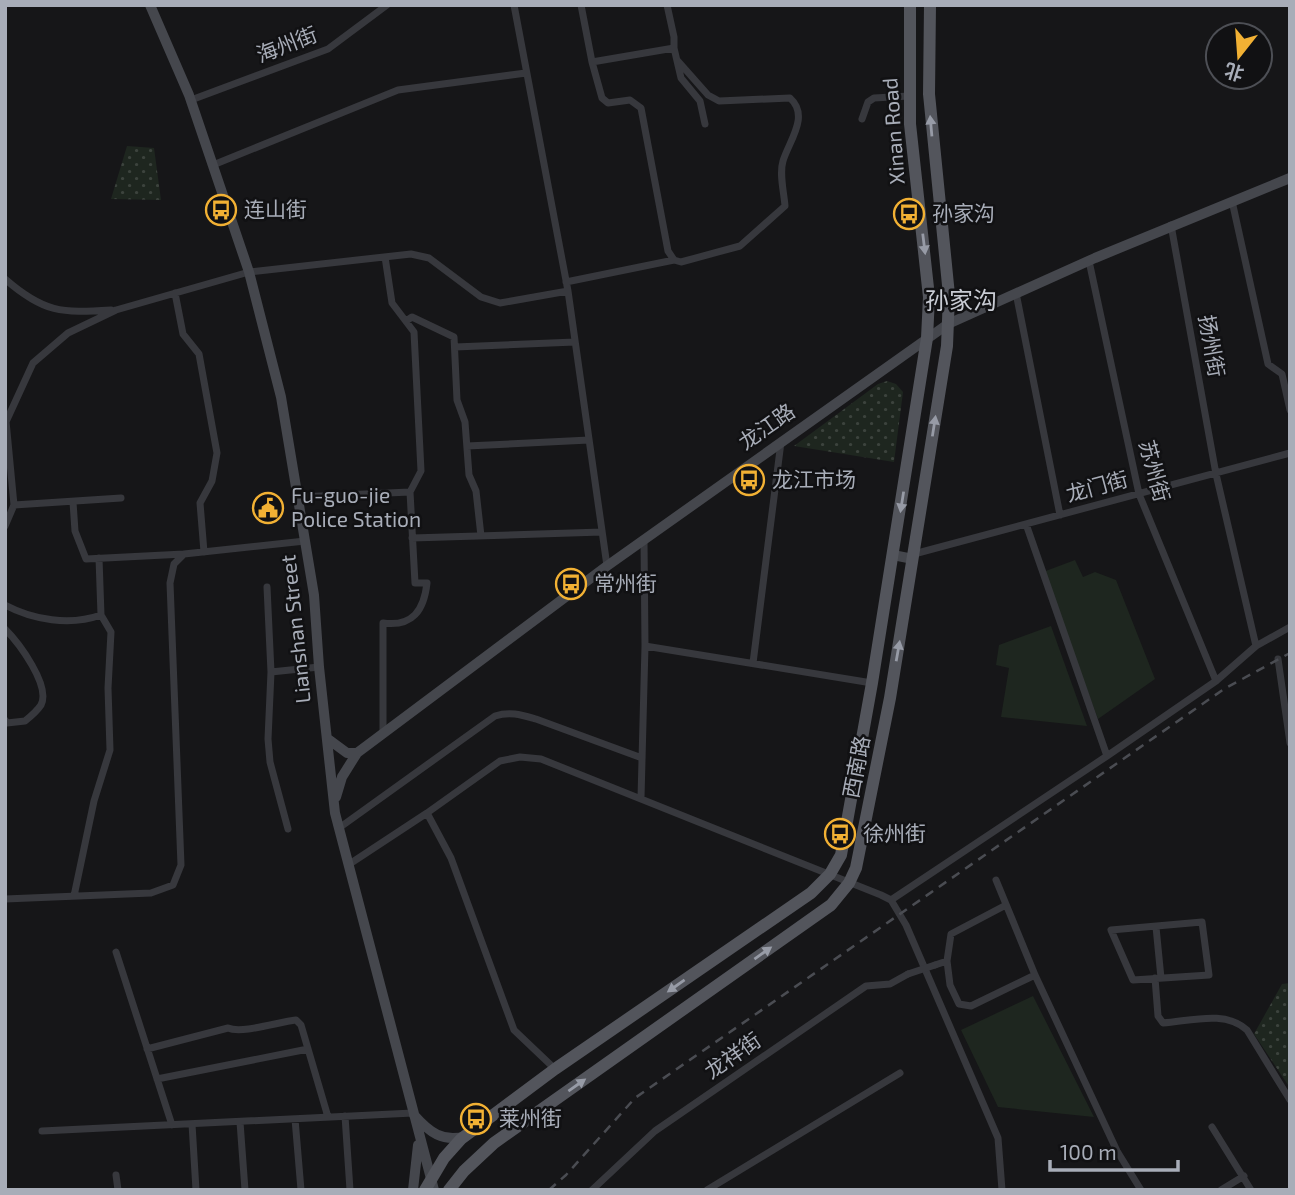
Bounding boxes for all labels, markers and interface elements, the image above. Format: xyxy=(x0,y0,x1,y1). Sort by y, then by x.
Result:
street label: 海州街 xyxy=(253,21,320,67)
north arrow xyxy=(1204,21,1274,91)
text: 北 xyxy=(1221,59,1246,87)
street label: Xinan Road xyxy=(876,77,909,185)
one-way arrow xyxy=(925,115,936,137)
bus stop icon: 连山街 xyxy=(204,193,238,227)
place label: 连山街 xyxy=(244,196,307,221)
bus stop icon: 孙家沟 xyxy=(892,197,926,231)
place label: 孙家沟 xyxy=(932,200,995,225)
one-way arrow xyxy=(918,233,929,255)
district label: 孙家沟 xyxy=(925,285,997,314)
street label: 扬州街 xyxy=(1195,313,1230,379)
street label: 龙江路 xyxy=(733,397,799,454)
one-way arrow xyxy=(929,415,940,437)
street label: 苏州街 xyxy=(1135,437,1176,504)
bus stop icon: 龙江市场 xyxy=(732,463,766,497)
street label: 龙门街 xyxy=(1063,465,1130,506)
place label: 龙江市场 xyxy=(772,466,856,491)
place label: Fu-guo-jie Police Station xyxy=(291,482,421,531)
public building icon: Fu-guo-jie Police Station xyxy=(251,491,285,525)
one-way arrow xyxy=(896,491,907,513)
street label: Lianshan Street xyxy=(274,554,315,705)
bus stop icon: 常州街 xyxy=(554,567,588,601)
place label: 常州街 xyxy=(594,570,657,595)
one-way arrow xyxy=(893,640,904,662)
street label: 西南路 xyxy=(837,733,874,800)
bus stop icon: 徐州街 xyxy=(823,817,857,851)
place label: 徐州街 xyxy=(863,820,926,845)
one-way arrow xyxy=(754,946,772,960)
one-way arrow xyxy=(667,979,686,992)
street label: 龙祥街 xyxy=(699,1026,765,1083)
one-way arrow xyxy=(568,1078,586,1092)
bus stop icon: 莱州街 xyxy=(459,1102,493,1136)
place label: 莱州街 xyxy=(499,1105,562,1130)
scale bar xyxy=(1050,1128,1178,1172)
text: 100 m xyxy=(1060,1139,1117,1164)

